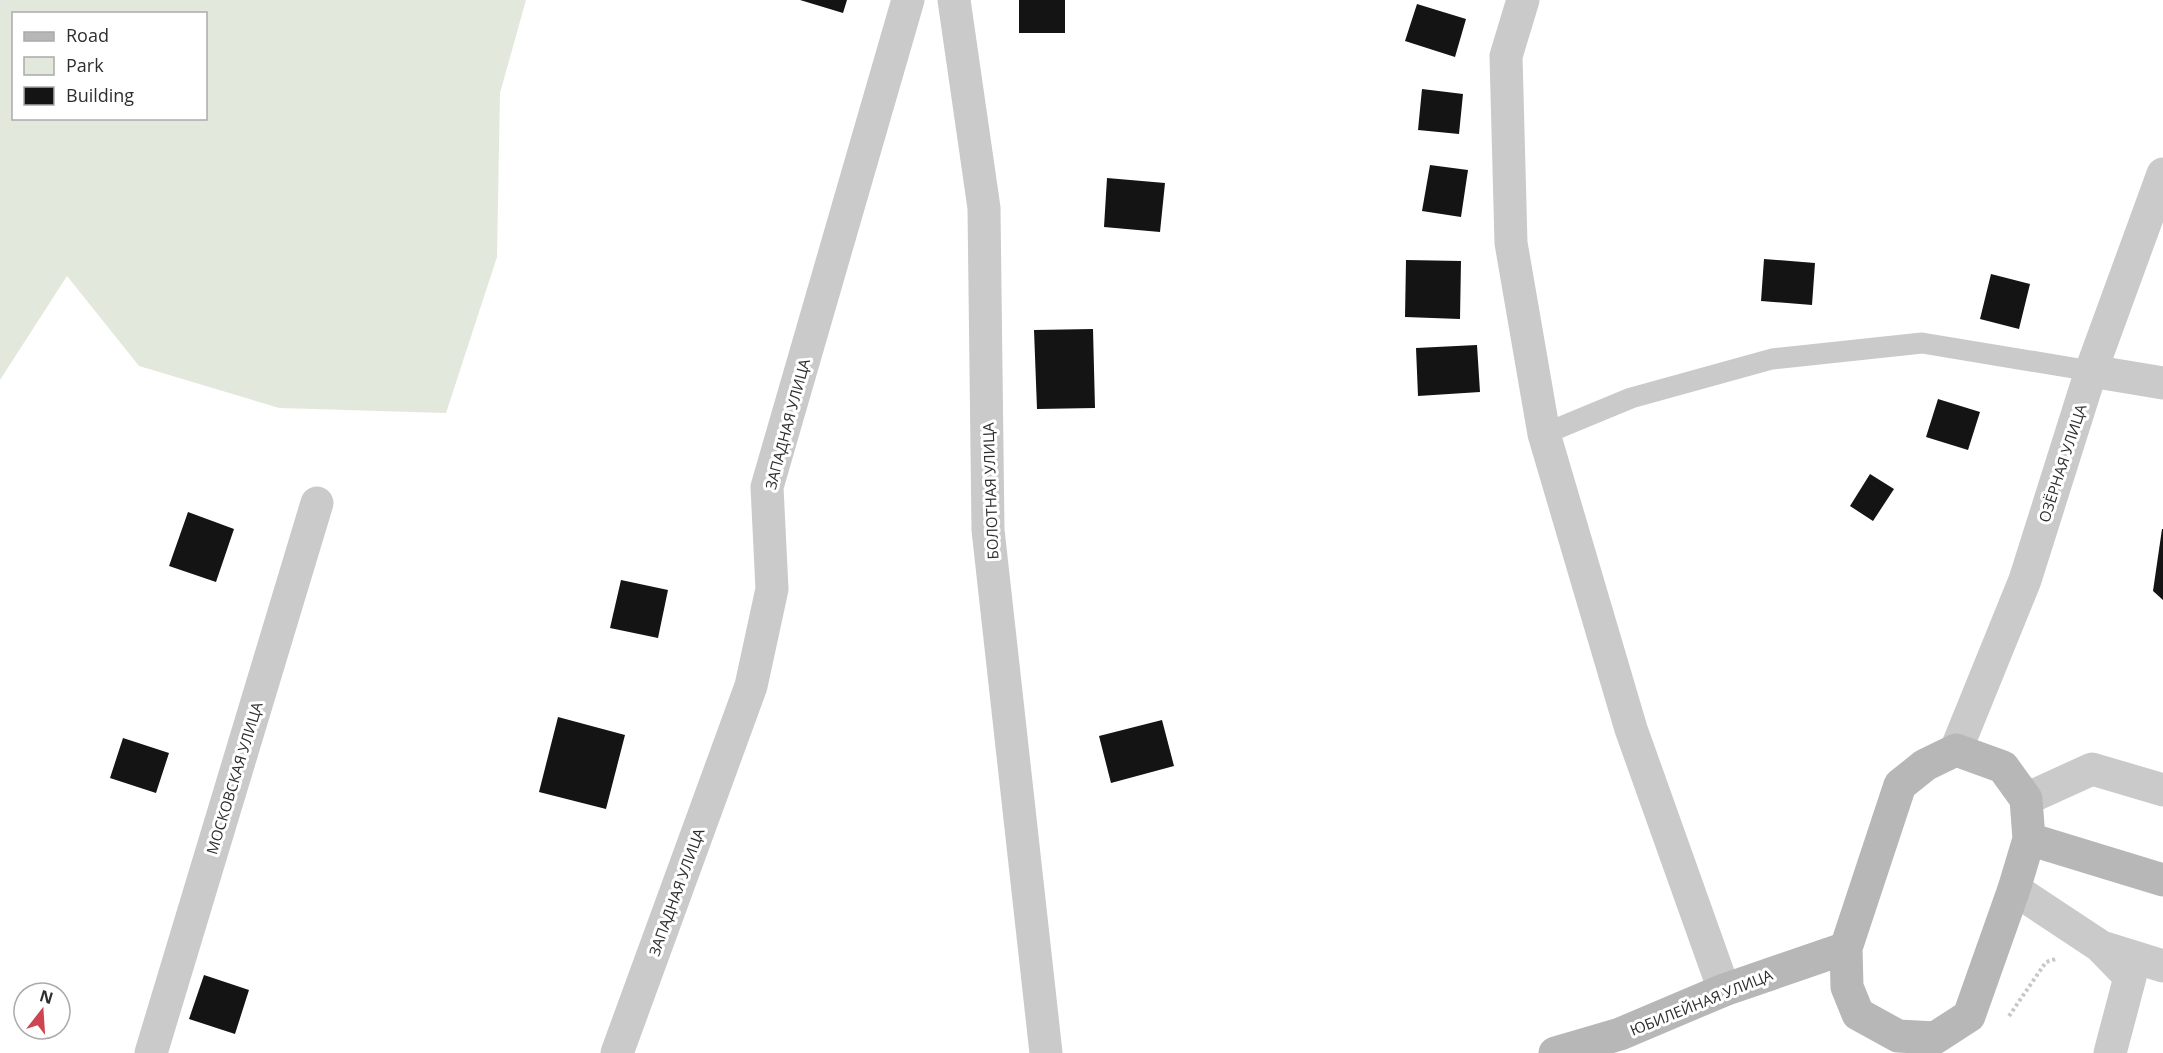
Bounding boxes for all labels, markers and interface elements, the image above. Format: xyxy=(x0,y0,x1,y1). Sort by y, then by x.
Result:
legend xyxy=(12,12,207,120)
text: Road xyxy=(66,23,109,47)
text: Park xyxy=(66,53,104,77)
text: Building xyxy=(66,83,134,107)
street label: ЗАПАДНАЯ УЛИЦА xyxy=(760,356,814,492)
street label: ОЗЁРНАЯ УЛИЦА xyxy=(2033,401,2091,525)
street label: БОЛОТНАЯ УЛИЦА xyxy=(978,422,1002,560)
street label: МОСКОВСКАЯ УЛИЦА xyxy=(201,699,267,857)
street label: ЗАПАДНАЯ УЛИЦА xyxy=(644,825,709,959)
street label: ЮБИЛЕЙНАЯ УЛИЦА xyxy=(1627,964,1776,1040)
north arrow xyxy=(12,981,72,1041)
text: N xyxy=(37,984,56,1009)

